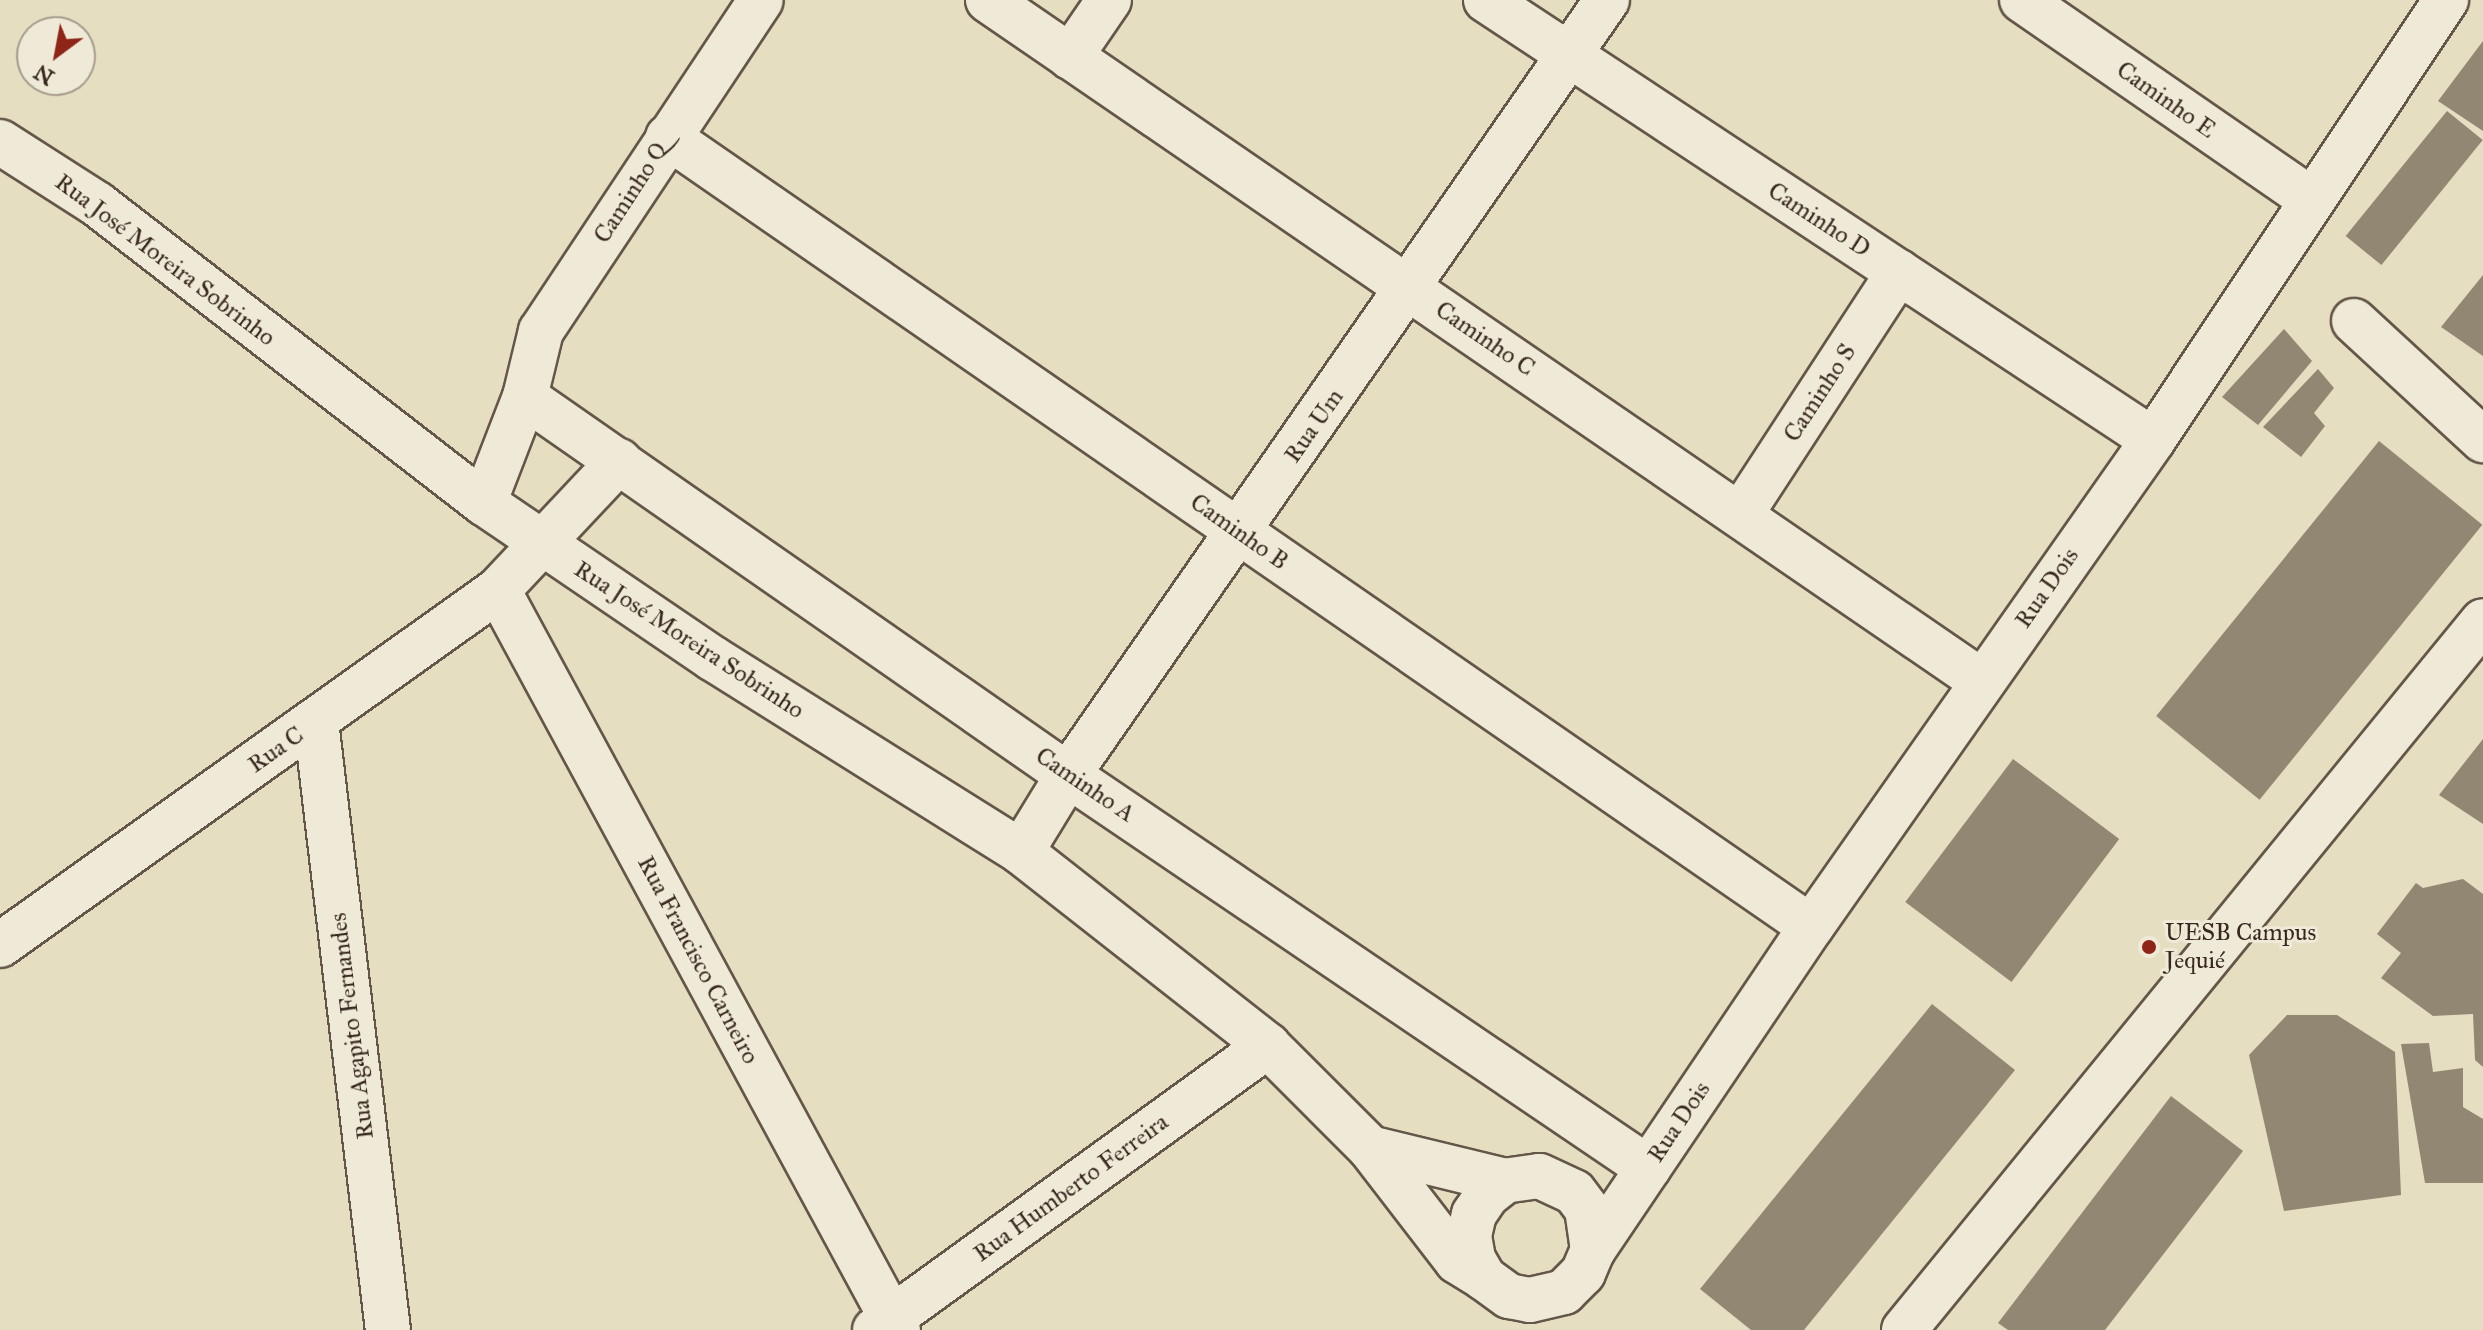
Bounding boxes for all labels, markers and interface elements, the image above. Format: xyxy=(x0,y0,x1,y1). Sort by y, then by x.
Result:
north arrow xyxy=(16,16,96,96)
street label: Caminho E xyxy=(2111,55,2221,145)
text: N xyxy=(29,59,59,91)
street label: Caminho Q xyxy=(588,137,674,249)
street label: Rua José Moreira Sobrinho xyxy=(49,168,281,352)
street label: Caminho D xyxy=(1763,176,1875,264)
street label: Caminho C xyxy=(1430,295,1540,383)
street label: Caminho S xyxy=(1778,339,1862,447)
street label: Rua Um xyxy=(1278,384,1350,468)
street label: Caminho B xyxy=(1185,488,1293,576)
street label: Rua Dois xyxy=(2009,542,2085,634)
street label: Rua José Moreira Sobrinho xyxy=(569,555,809,725)
street label: Rua C xyxy=(243,721,309,779)
street label: Caminho A xyxy=(1030,741,1140,829)
street label: Rua Francisco Carneiro xyxy=(631,851,765,1069)
street label: Rua Agapito Fernandes xyxy=(324,911,380,1141)
place label: UESB Campus Jequié xyxy=(2165,919,2316,975)
marker: UESB Campus Jequié xyxy=(2140,938,2158,956)
street label: Rua Dois xyxy=(1642,1076,1716,1168)
street label: Rua Humberto Ferreira xyxy=(968,1108,1174,1268)

